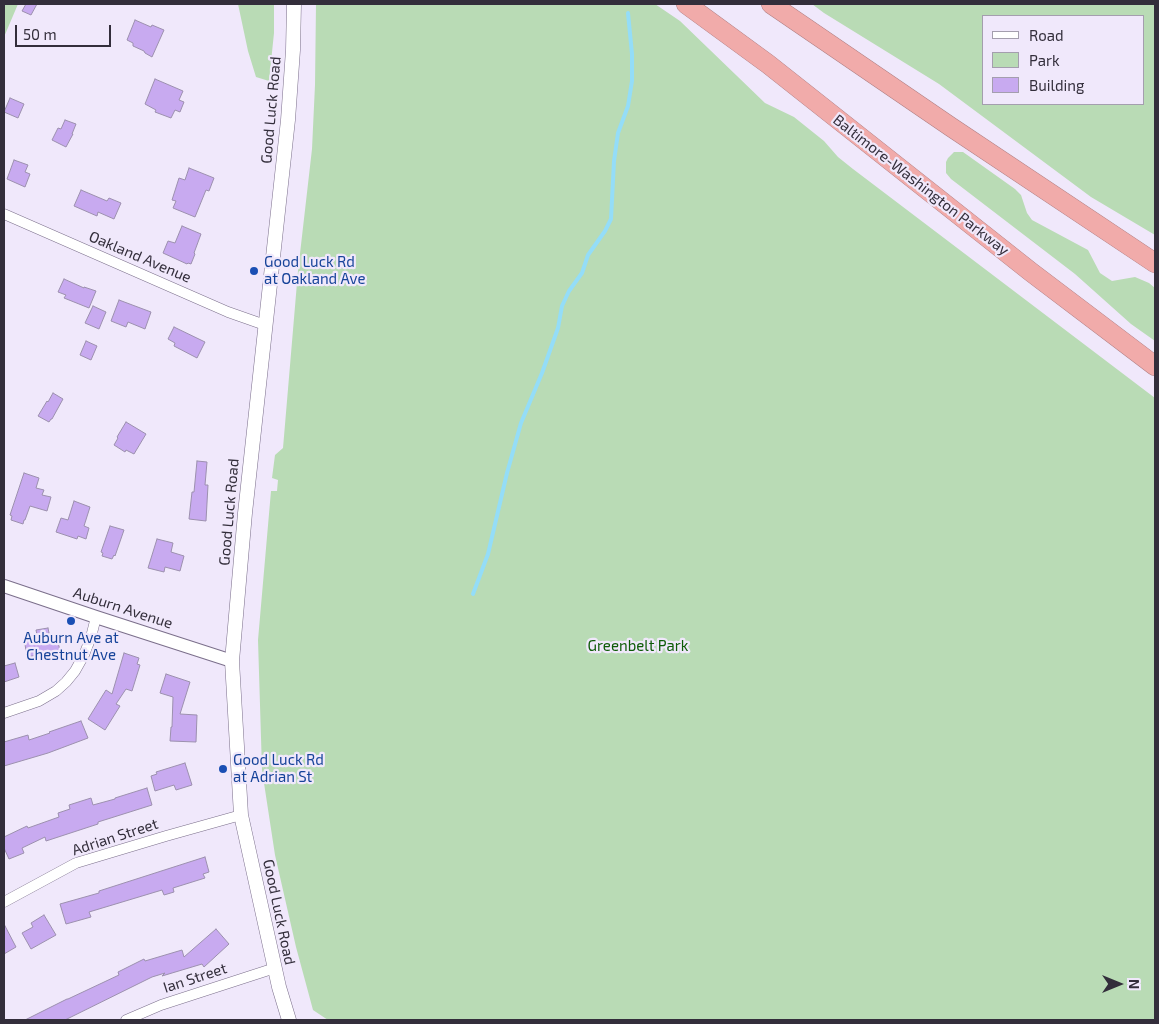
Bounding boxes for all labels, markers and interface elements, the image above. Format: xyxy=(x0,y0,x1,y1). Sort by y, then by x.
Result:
scale bar xyxy=(18,15,114,47)
legend xyxy=(982,15,1144,105)
text: 50 m xyxy=(23,25,57,43)
text: Road xyxy=(1029,26,1064,44)
text: Park xyxy=(1029,51,1060,69)
street label: Good Luck Road xyxy=(257,56,285,164)
text: Building xyxy=(1029,76,1084,94)
street label: Baltimore-Washington Parkway xyxy=(829,111,1013,259)
street label: Oakland Avenue xyxy=(86,227,194,287)
place label: Good Luck Rd at Oakland Ave xyxy=(264,253,365,288)
marker: Good Luck Rd at Oakland Ave xyxy=(248,265,260,277)
street label: Good Luck Road xyxy=(215,458,243,566)
street label: Auburn Avenue xyxy=(71,583,175,633)
marker: Auburn Ave at Chestnut Ave xyxy=(65,615,77,627)
place label: Auburn Ave at Chestnut Ave xyxy=(23,629,119,664)
park label: Greenbelt Park xyxy=(588,637,688,655)
place label: Good Luck Rd at Adrian St xyxy=(233,751,324,786)
marker: Good Luck Rd at Adrian St xyxy=(217,763,229,775)
street label: Adrian Street xyxy=(70,815,160,859)
street label: Good Luck Road xyxy=(259,858,299,966)
street label: Ian Street xyxy=(161,959,229,997)
north arrow xyxy=(1094,959,1144,1009)
text: N xyxy=(1126,979,1143,989)

